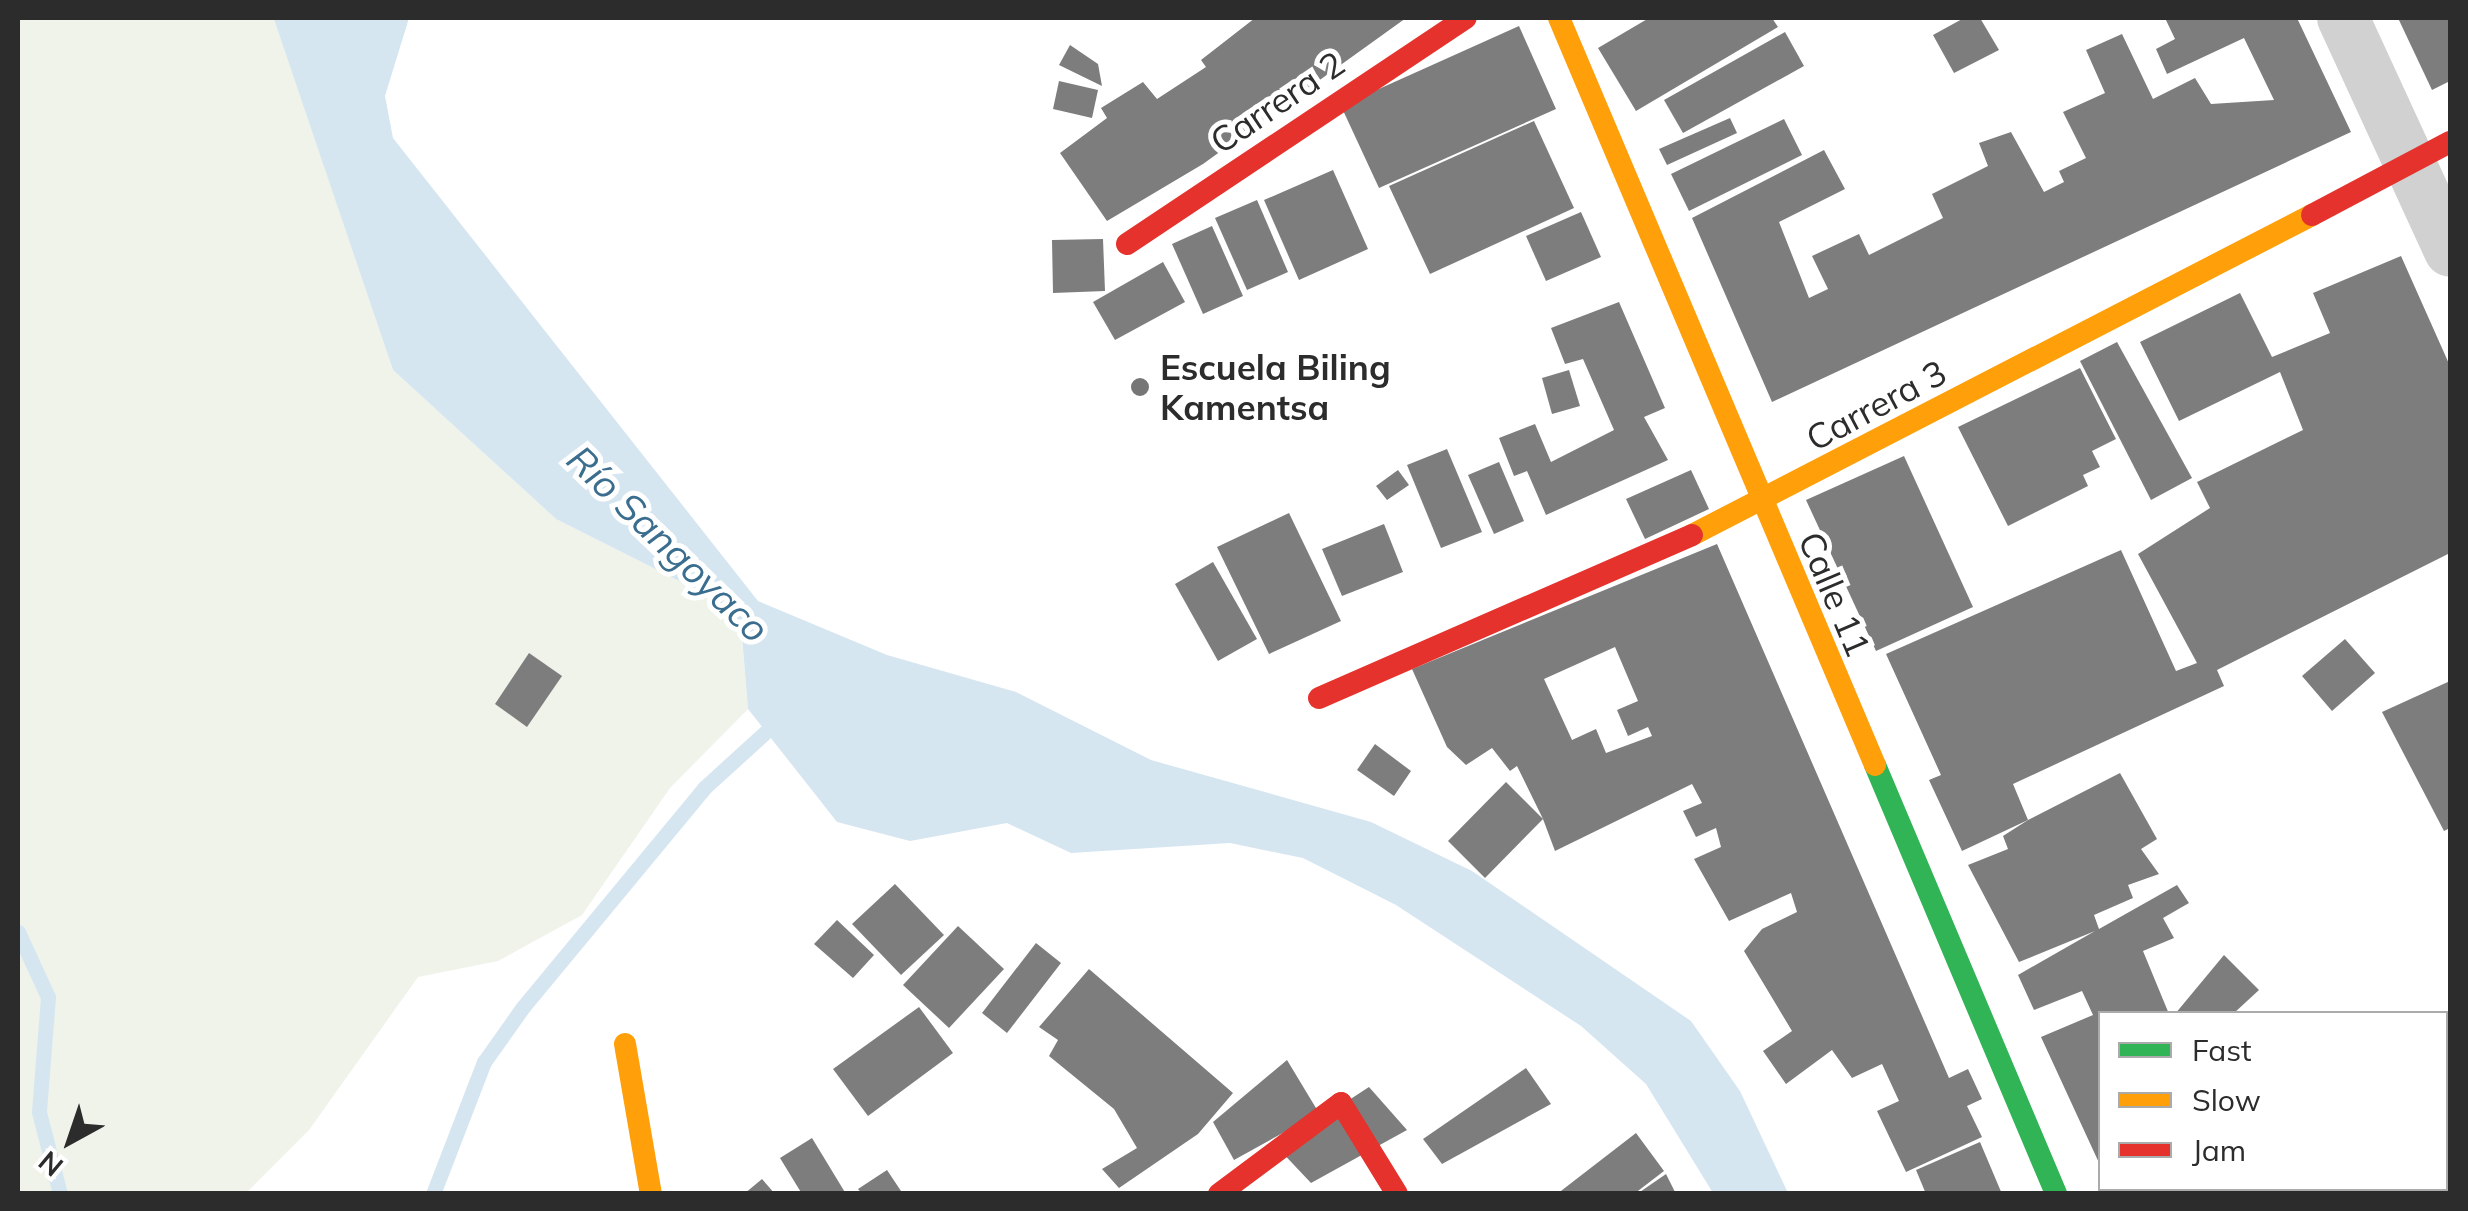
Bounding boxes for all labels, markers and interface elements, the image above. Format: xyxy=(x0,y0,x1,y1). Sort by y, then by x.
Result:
street label: Carrera 2 xyxy=(1202,42,1352,162)
place label: Escuela Biling Kamentsa xyxy=(1160,346,1391,428)
street label: Carrera 3 xyxy=(1799,351,1953,459)
marker: Escuela Biling Kamentsa xyxy=(1129,376,1151,398)
water label: Río Sangoyaco xyxy=(558,436,778,652)
street label: Calle 11 xyxy=(1790,525,1880,663)
legend xyxy=(2098,1011,2448,1191)
text: Fast xyxy=(2192,1031,2252,1069)
text: Slow xyxy=(2192,1081,2261,1119)
north arrow xyxy=(20,1091,120,1191)
text: Jam xyxy=(2192,1131,2246,1169)
text: N xyxy=(31,1144,70,1185)

